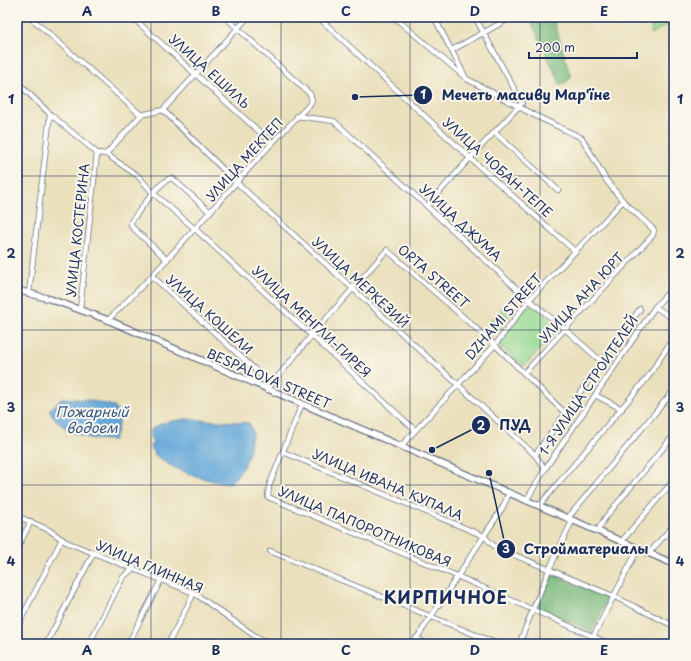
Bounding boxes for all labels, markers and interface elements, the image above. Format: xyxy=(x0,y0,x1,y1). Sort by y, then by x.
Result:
text: A xyxy=(82,1,92,20)
text: B xyxy=(212,1,221,20)
text: C xyxy=(341,1,351,20)
text: D xyxy=(470,1,480,20)
text: E xyxy=(600,1,608,20)
street label: УЛИЦА ЕШИЛЬ xyxy=(165,29,255,113)
scale bar xyxy=(529,34,637,60)
text: 200 m xyxy=(535,38,575,56)
callout: Мечеть масиву Мар'їне xyxy=(413,82,618,108)
text: Мечеть масиву Мар'їне xyxy=(442,84,611,105)
text: 1 xyxy=(420,85,426,103)
text: 1 xyxy=(8,89,14,108)
text: 1 xyxy=(677,89,683,108)
street label: УЛИЦА МЕКТЕП xyxy=(201,113,287,205)
street label: УЛИЦА ЧОБАН-ТЕПЕ xyxy=(439,113,557,221)
street label: УЛИЦА КОСТЕРИНА xyxy=(61,162,93,298)
street label: УЛИЦА ДЖУМА xyxy=(416,179,506,265)
street label: УЛИЦА МЕРКЕЗИЙ xyxy=(308,232,414,332)
street label: ORTA STREET xyxy=(394,240,474,312)
text: 2 xyxy=(6,243,16,262)
text: 2 xyxy=(675,243,685,262)
street label: УЛИЦА АНА ЮРТ xyxy=(534,247,628,347)
street label: УЛИЦА МЕНГЛИ-ГИРЕЯ xyxy=(248,261,376,381)
street label: DZHAMI STREET xyxy=(460,269,546,363)
street label: УЛИЦА КОШЕЛИ xyxy=(162,270,258,358)
street label: 1-Я УЛИЦА СТРОИТЕЛЕЙ xyxy=(534,311,642,459)
street label: BESPALOVA STREET xyxy=(204,343,334,413)
text: 3 xyxy=(7,397,16,416)
text: 3 xyxy=(676,397,685,416)
water label: Пожарный водоем xyxy=(55,401,130,438)
callout: ПУД xyxy=(471,412,539,438)
text: ПУД xyxy=(499,414,531,435)
text: 2 xyxy=(477,416,486,434)
street label: УЛИЦА ИВАНА КУПАЛА xyxy=(310,444,466,524)
street label: УЛИЦА ПАПОРОТНИКОВАЯ xyxy=(276,481,454,571)
street label: УЛИЦА ГЛИННАЯ xyxy=(94,535,206,597)
callout: Стройматериалы xyxy=(496,536,657,562)
text: Стройматериалы xyxy=(524,538,648,559)
text: 3 xyxy=(502,539,510,557)
text: 4 xyxy=(7,551,16,570)
text: 4 xyxy=(676,551,685,570)
district label: КИРПИЧНОЕ xyxy=(384,584,508,610)
text: A xyxy=(82,640,92,659)
text: B xyxy=(212,640,221,659)
text: C xyxy=(341,640,351,659)
text: D xyxy=(470,640,480,659)
text: E xyxy=(600,640,608,659)

